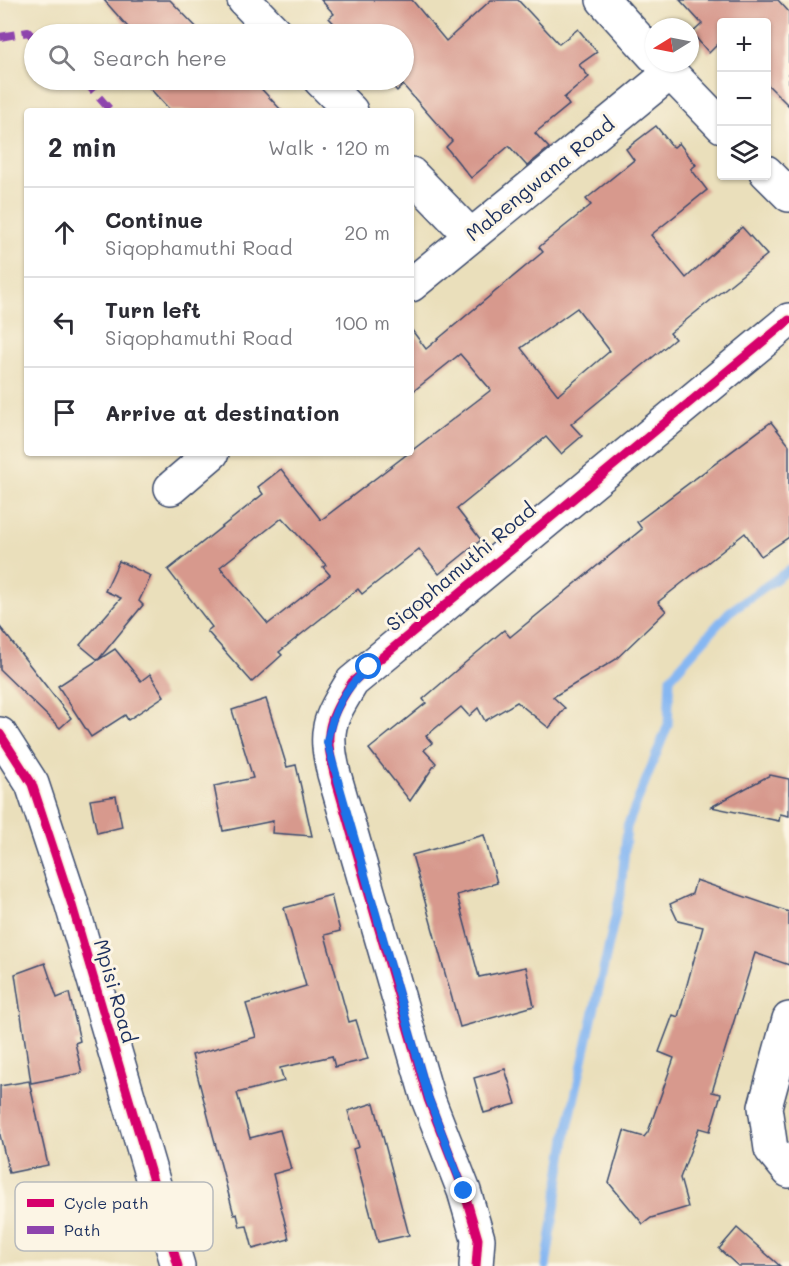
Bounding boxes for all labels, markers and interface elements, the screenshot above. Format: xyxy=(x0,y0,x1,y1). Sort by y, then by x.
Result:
north arrow xyxy=(645,18,699,72)
map controls xyxy=(717,18,771,180)
button: + xyxy=(717,18,771,72)
search box xyxy=(24,24,414,90)
icon: search xyxy=(45,41,78,74)
text: Search here xyxy=(93,43,227,72)
button: − xyxy=(717,72,771,126)
street label: Mabengwana Road xyxy=(460,110,619,246)
button: layers xyxy=(717,126,771,180)
text: 2 min xyxy=(48,130,116,164)
text: Walk · 120 m xyxy=(268,134,390,160)
text: Continue xyxy=(105,205,203,234)
icon: ahead xyxy=(48,216,81,249)
text: 20 m xyxy=(344,219,390,245)
text: Siqophamuthi Road xyxy=(105,234,292,260)
text: Turn left xyxy=(105,295,201,324)
icon: left xyxy=(48,306,81,339)
text: 100 m xyxy=(334,309,390,335)
text: Siqophamuthi Road xyxy=(105,324,292,350)
icon: arrive xyxy=(48,396,81,429)
text: Arrive at destination xyxy=(105,398,340,427)
street label: Siqophamuthi Road xyxy=(380,496,541,636)
route start xyxy=(355,653,381,679)
street label: Mpisi Road xyxy=(89,936,143,1045)
route end xyxy=(450,1177,476,1203)
legend xyxy=(15,1182,213,1251)
text: Cycle path xyxy=(64,1192,148,1213)
text: Path xyxy=(64,1219,100,1240)

